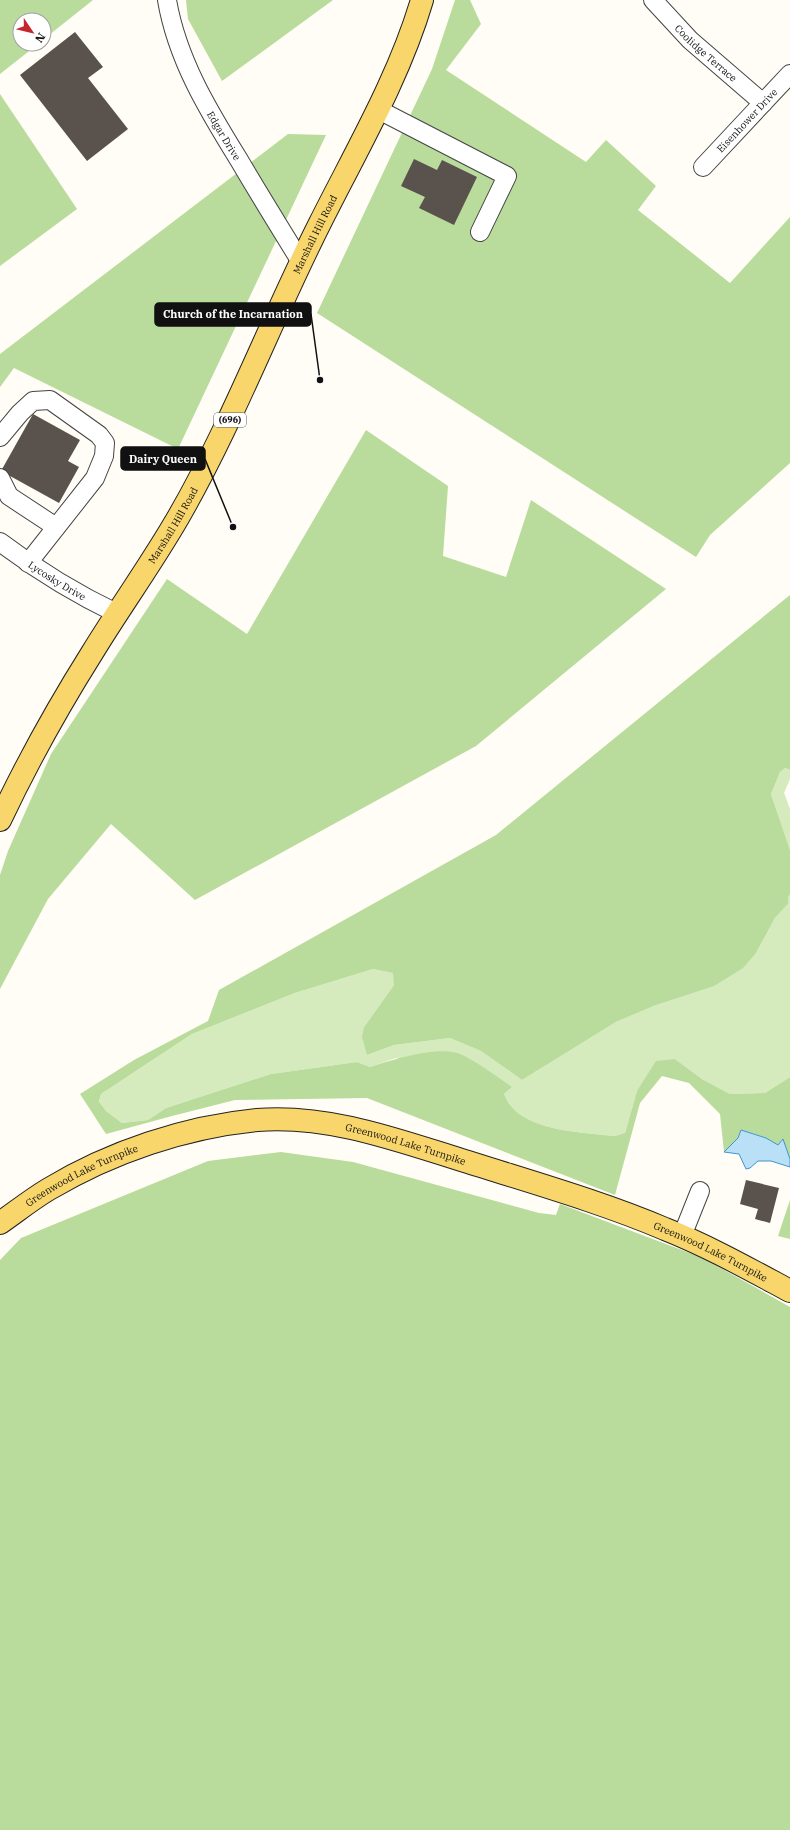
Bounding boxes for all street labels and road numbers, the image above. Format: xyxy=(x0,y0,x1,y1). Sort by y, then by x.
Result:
street label: Coolidge Terrace xyxy=(672,22,739,85)
street label: Eisenhower Drive xyxy=(714,86,780,155)
street label: Edgar Drive xyxy=(204,109,244,163)
street label: Marshall Hill Road xyxy=(290,193,340,276)
road number: (696) xyxy=(214,413,246,427)
street label: Marshall Hill Road xyxy=(145,485,201,566)
street label: Lycosky Drive xyxy=(26,558,88,603)
street label: Greenwood Lake Turnpike xyxy=(344,1121,467,1168)
street label: Greenwood Lake Turnpike xyxy=(23,1142,140,1210)
street label: Greenwood Lake Turnpike xyxy=(652,1219,770,1285)

